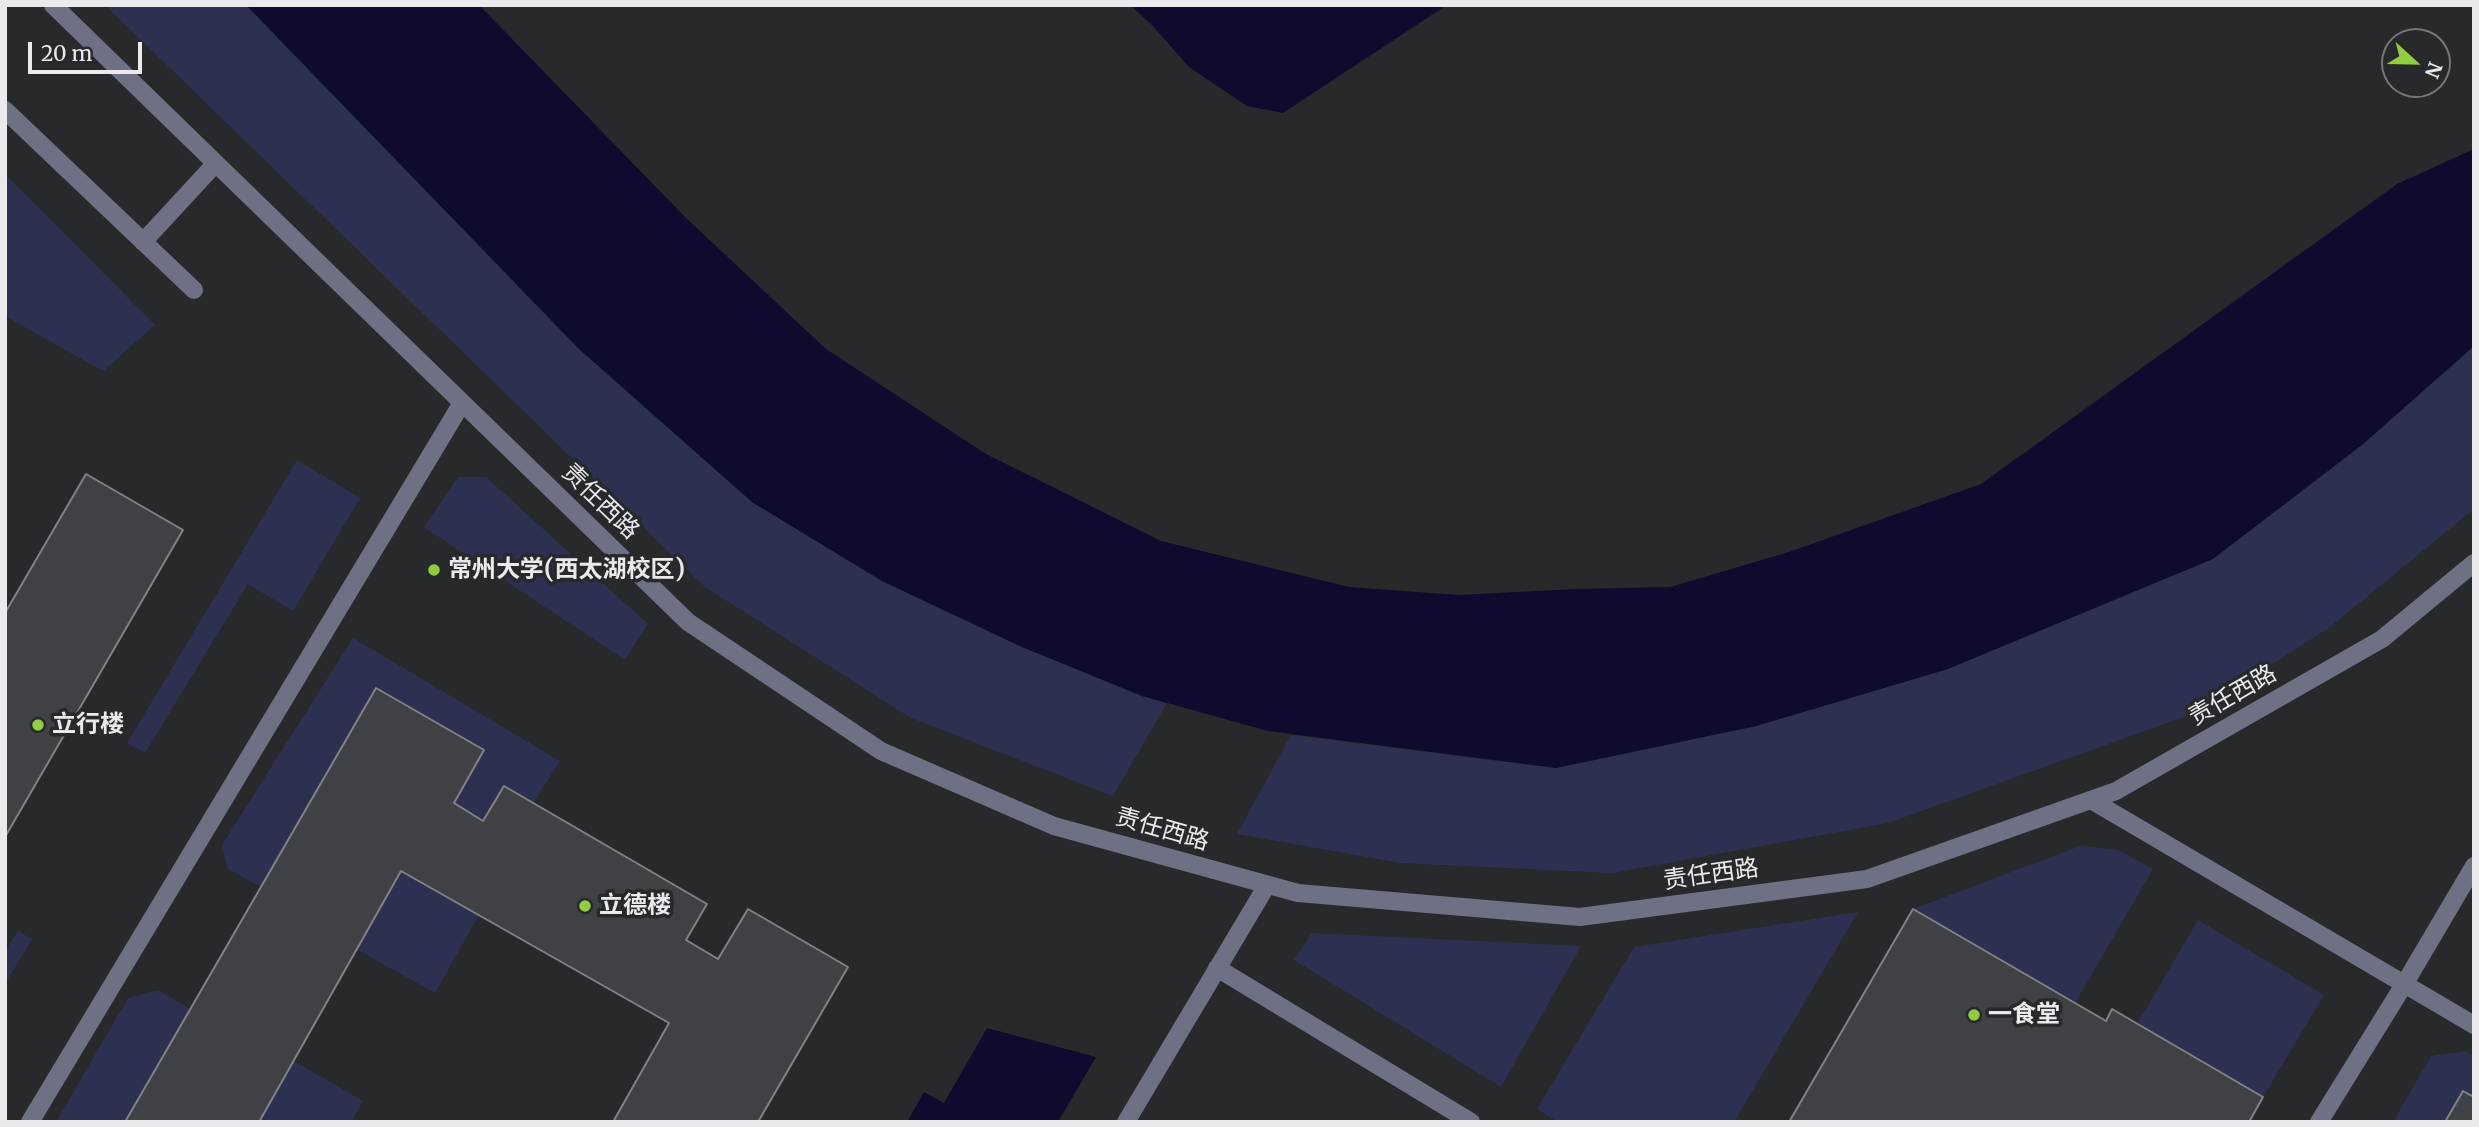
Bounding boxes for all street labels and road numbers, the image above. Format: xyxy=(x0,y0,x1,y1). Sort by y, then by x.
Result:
street label: 责任西路 xyxy=(555,458,645,546)
street label: 责任西路 xyxy=(2184,660,2282,732)
street label: 责任西路 xyxy=(1112,803,1212,857)
street label: 责任西路 xyxy=(1661,854,1761,896)

